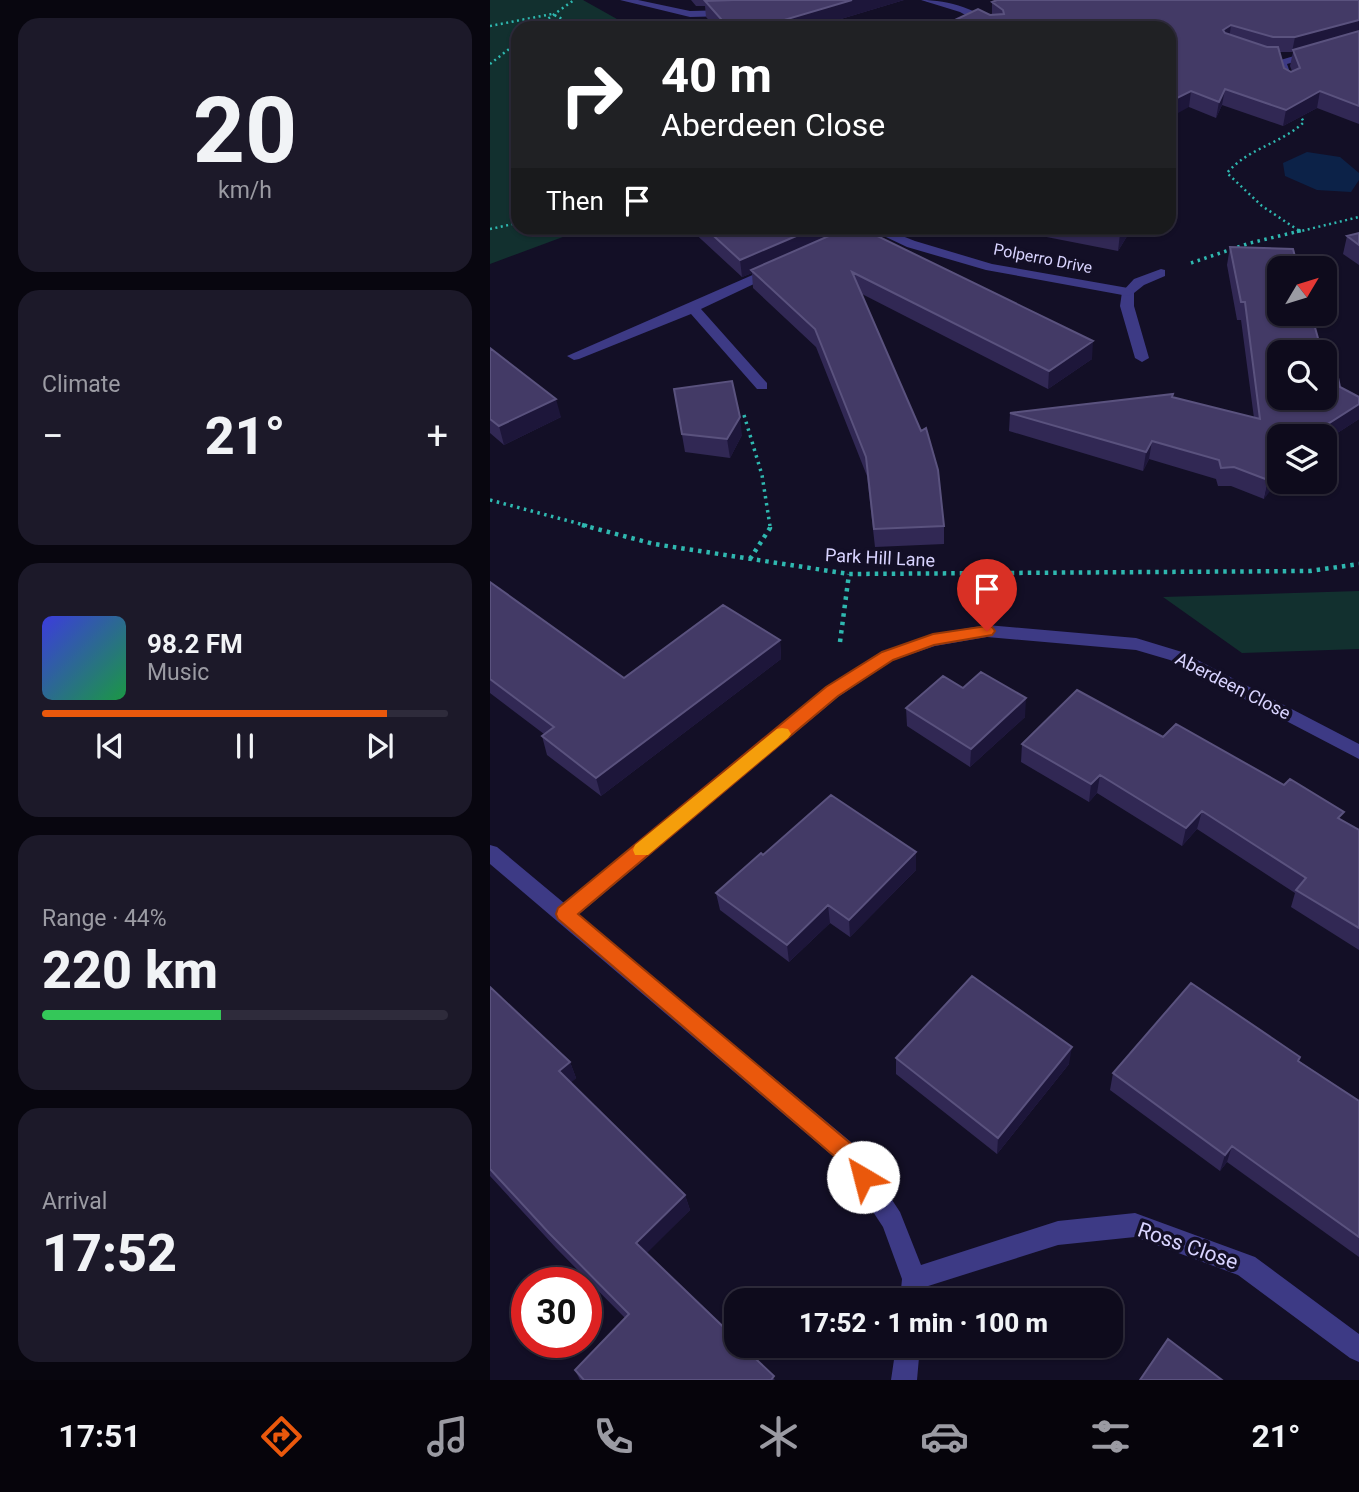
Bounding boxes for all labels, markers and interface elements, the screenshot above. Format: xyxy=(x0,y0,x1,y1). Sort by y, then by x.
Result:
text: 40 m xyxy=(661,47,772,104)
icon: right xyxy=(546,49,637,140)
text: 20 xyxy=(193,78,297,184)
text: Aberdeen Close xyxy=(661,106,885,144)
text: km/h xyxy=(218,177,272,204)
icon: arrive xyxy=(618,182,656,220)
text: Then xyxy=(546,186,604,216)
street label: Polperro Drive xyxy=(992,240,1094,277)
north arrow xyxy=(1267,256,1337,326)
map controls xyxy=(1267,256,1337,494)
button: search xyxy=(1267,340,1337,410)
text: Climate xyxy=(42,371,121,398)
text: 21° xyxy=(205,406,285,467)
text: − xyxy=(42,414,64,458)
text: + xyxy=(426,414,448,458)
button: layers xyxy=(1267,424,1337,494)
street label: Park Hill Lane xyxy=(824,544,936,571)
pin xyxy=(957,559,1017,631)
icon: arrive xyxy=(968,570,1006,608)
text: 98.2 FM xyxy=(147,629,243,659)
street label: Aberdeen Close xyxy=(1172,648,1294,724)
text: Music xyxy=(147,659,209,686)
icon: previous xyxy=(91,727,129,765)
icon: pause xyxy=(226,727,264,765)
icon: next xyxy=(361,727,399,765)
text: Range · 44% xyxy=(42,905,167,932)
text: 220 km xyxy=(42,940,218,1001)
position arrow xyxy=(826,1140,900,1214)
text: Arrival xyxy=(42,1188,107,1215)
street label: Ross Close xyxy=(1135,1218,1241,1274)
text: 17:52 xyxy=(42,1223,177,1284)
speed limit sign: 30 xyxy=(511,1267,602,1358)
text: 17:52 · 1 min · 100 m xyxy=(799,1308,1048,1338)
icon: directions xyxy=(257,1412,306,1461)
icon: music xyxy=(423,1412,472,1461)
icon: phone xyxy=(589,1412,638,1461)
icon: climate xyxy=(754,1412,803,1461)
icon: car xyxy=(920,1412,969,1461)
icon: filters xyxy=(1086,1412,1135,1461)
text: 17:51 xyxy=(58,1417,141,1455)
text: 21° xyxy=(1251,1417,1301,1455)

